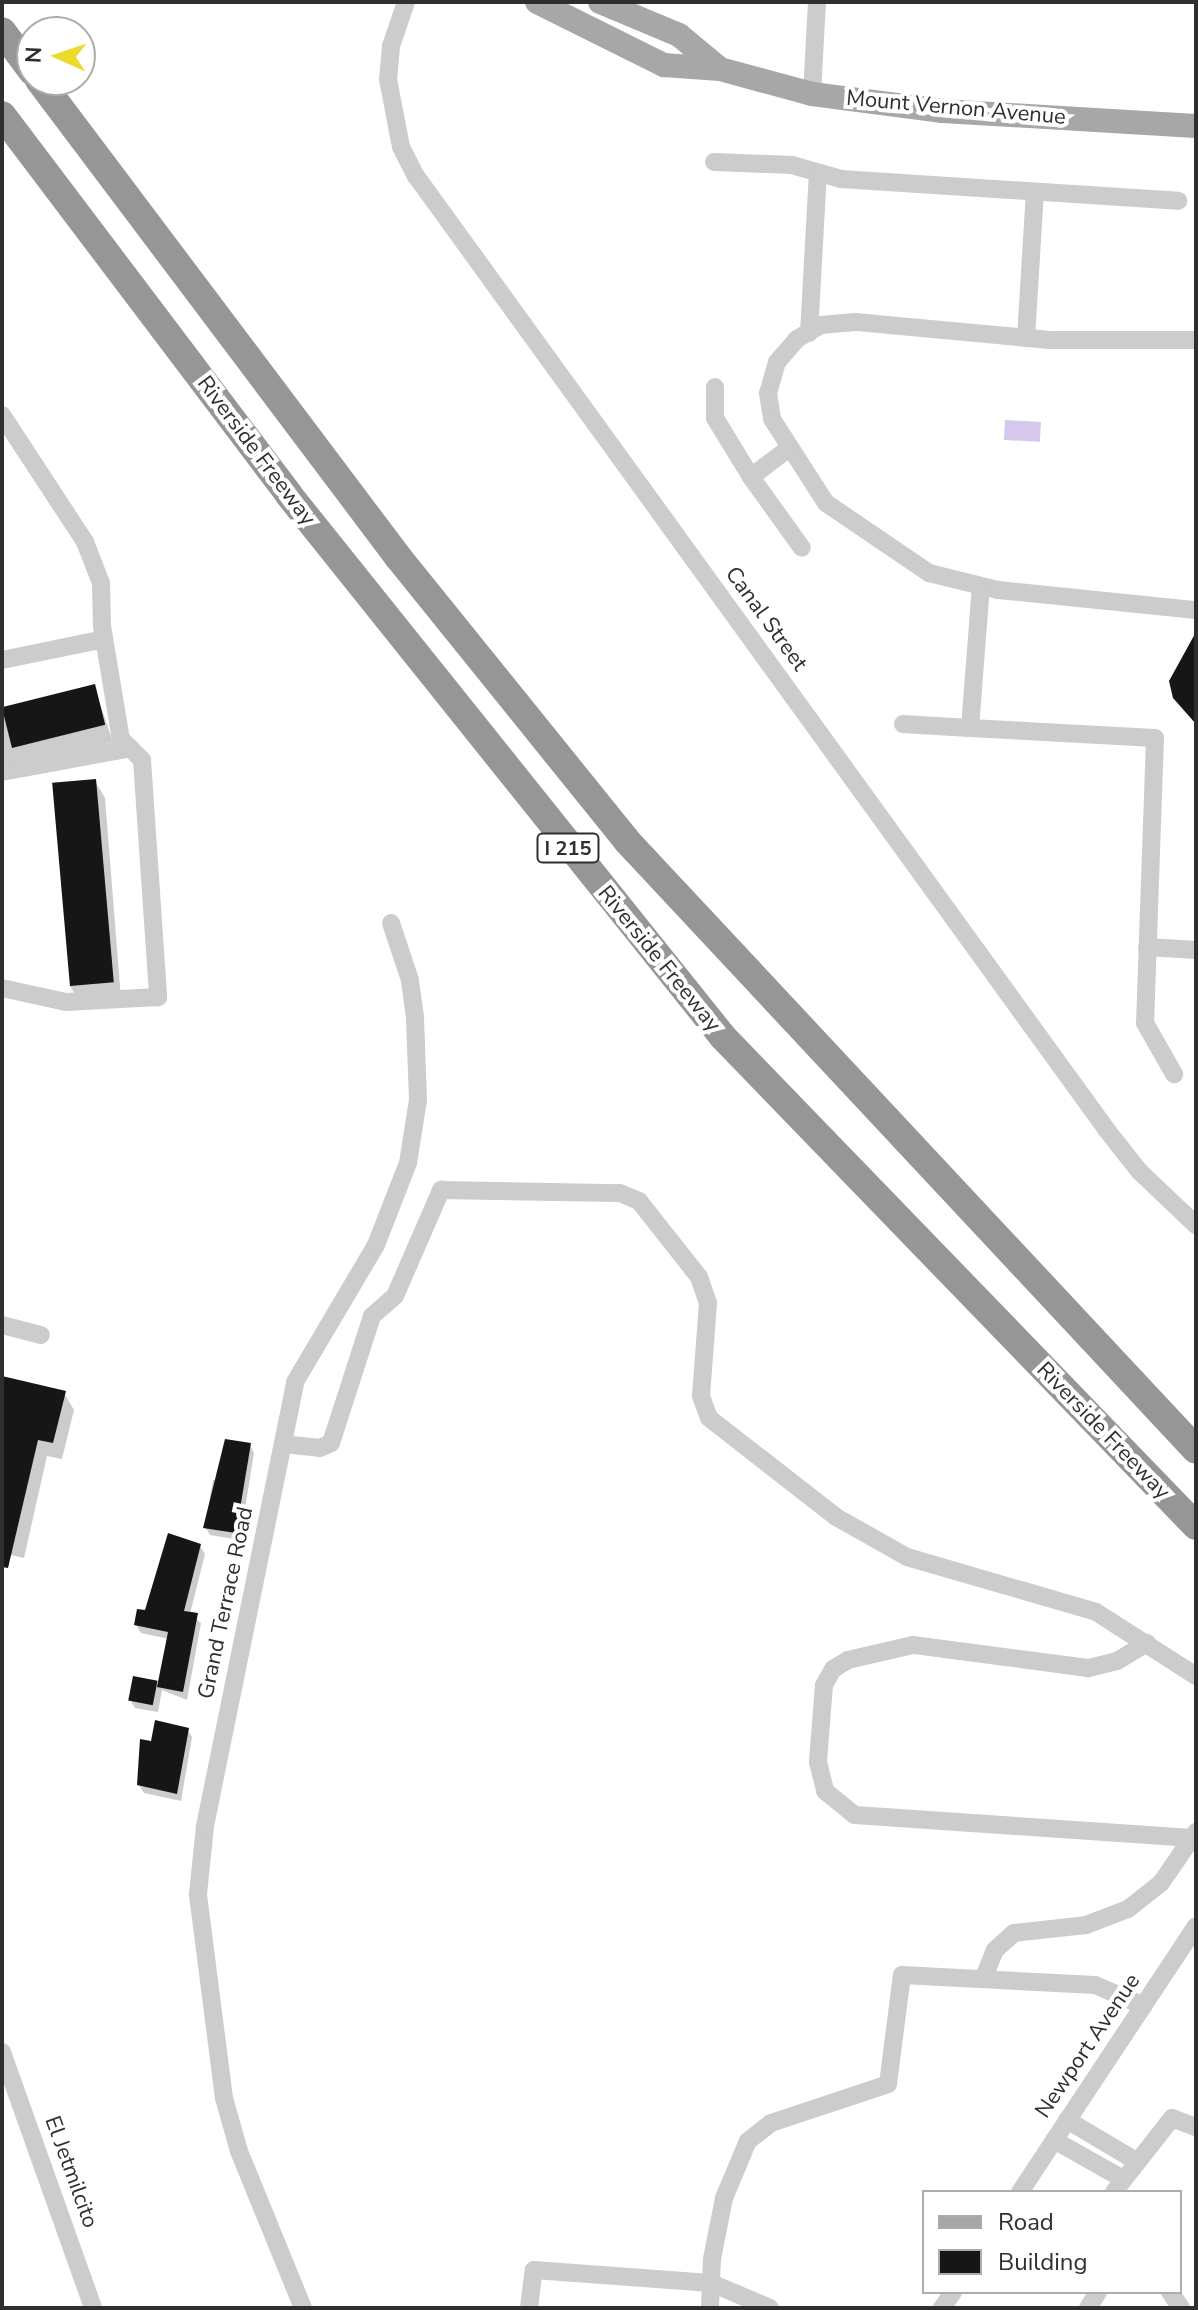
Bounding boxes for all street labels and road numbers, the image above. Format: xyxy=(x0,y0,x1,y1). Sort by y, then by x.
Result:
street label: Mount Vernon Avenue xyxy=(845,85,1067,131)
street label: Riverside Freeway xyxy=(191,371,321,531)
street label: Canal Street xyxy=(719,562,813,676)
road number: I 215 xyxy=(536,832,600,864)
street label: Riverside Freeway xyxy=(592,881,726,1037)
street label: Riverside Freeway xyxy=(1031,1357,1175,1505)
street label: Grand Terrace Road xyxy=(193,1505,259,1701)
street label: Newport Avenue xyxy=(1030,1969,1146,2123)
street label: El Jetmilcito xyxy=(39,2113,103,2231)

